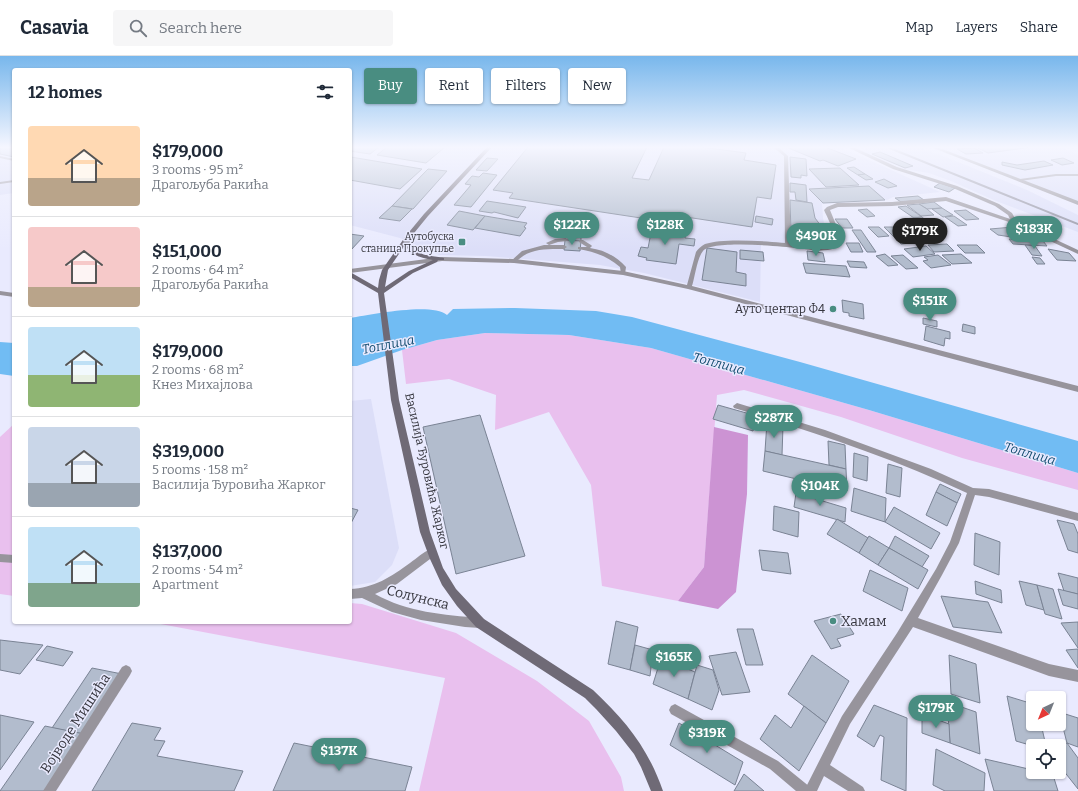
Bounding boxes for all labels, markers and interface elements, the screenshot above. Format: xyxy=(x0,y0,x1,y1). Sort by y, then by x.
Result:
search box xyxy=(113,10,393,46)
text: Casavia xyxy=(20,16,89,39)
icon: search xyxy=(127,17,149,39)
text: Search here xyxy=(159,19,242,37)
text: Map xyxy=(905,19,933,36)
text: Layers xyxy=(955,19,998,36)
text: Share xyxy=(1020,19,1058,36)
chip: Buy xyxy=(364,68,417,104)
chip: Rent xyxy=(425,68,483,104)
chip: Filters xyxy=(491,68,560,104)
chip: New xyxy=(568,68,626,104)
icon: filters xyxy=(314,81,336,103)
text: 12 homes xyxy=(28,82,102,103)
text: $179,000 xyxy=(152,141,223,162)
icon: home xyxy=(60,142,108,190)
text: 3 rooms · 95 m² xyxy=(152,162,243,177)
text: Драгољуба Ракића xyxy=(152,177,269,192)
pin: $122K xyxy=(544,212,600,246)
pin: $128K xyxy=(637,212,693,246)
pin: $183K xyxy=(1006,216,1062,250)
text: $122K xyxy=(553,217,591,232)
text: $128K xyxy=(646,217,684,232)
pin: $179K xyxy=(892,218,948,252)
text: $183K xyxy=(1015,221,1053,236)
pin: $490K xyxy=(788,223,844,257)
text: $179K xyxy=(901,223,939,238)
text: $490K xyxy=(795,228,837,243)
place label: Аутобуска станица Прокупље xyxy=(361,230,455,255)
marker: Аутобуска станица Прокупље xyxy=(457,237,467,247)
text: $151,000 xyxy=(152,241,222,262)
icon: home xyxy=(60,243,108,291)
text: 2 rooms · 64 m² xyxy=(152,262,244,277)
text: Драгољуба Ракића xyxy=(152,277,269,292)
pin: $151K xyxy=(902,288,958,322)
text: $151K xyxy=(912,293,948,308)
place label: Ауто центар Ф4 xyxy=(735,302,825,316)
marker: Ауто центар Ф4 xyxy=(828,304,838,314)
water label: Топлица xyxy=(361,332,416,357)
text: $179,000 xyxy=(152,341,223,362)
icon: home xyxy=(60,343,108,391)
water label: Топлица xyxy=(691,349,746,378)
text: 2 rooms · 68 m² xyxy=(152,362,244,377)
text: Кнез Михајлова xyxy=(152,377,253,392)
street label: Василија Ђуровића Жарког xyxy=(402,391,452,551)
pin: $287K xyxy=(746,405,802,439)
text: $287K xyxy=(754,410,794,425)
water label: Топлица xyxy=(1002,439,1057,468)
text: $319,000 xyxy=(152,441,224,462)
icon: home xyxy=(60,443,108,491)
text: 5 rooms · 158 m² xyxy=(152,462,248,477)
pin: $104K xyxy=(792,473,848,507)
text: Василија Ђуровића Жарког xyxy=(152,477,325,492)
text: $104K xyxy=(801,478,839,493)
text: $137,000 xyxy=(152,541,223,562)
icon: home xyxy=(60,543,108,591)
text: 2 rooms · 54 m² xyxy=(152,562,243,577)
text: Apartment xyxy=(152,577,219,592)
street label: Солунска xyxy=(385,582,451,614)
place label: Хамам xyxy=(841,613,887,630)
marker: Хамам xyxy=(828,616,838,626)
pin: $165K xyxy=(646,644,702,678)
text: $165K xyxy=(655,649,693,664)
street label: Војводе Мишића xyxy=(37,670,114,776)
north arrow xyxy=(1026,691,1066,731)
map controls xyxy=(1026,691,1066,779)
pin: $179K xyxy=(908,695,964,729)
text: $179K xyxy=(917,700,955,715)
pin: $319K xyxy=(679,720,735,754)
text: $319K xyxy=(688,725,726,740)
pin: $137K xyxy=(311,738,367,772)
button: locate xyxy=(1026,739,1066,779)
text: $137K xyxy=(320,743,358,758)

